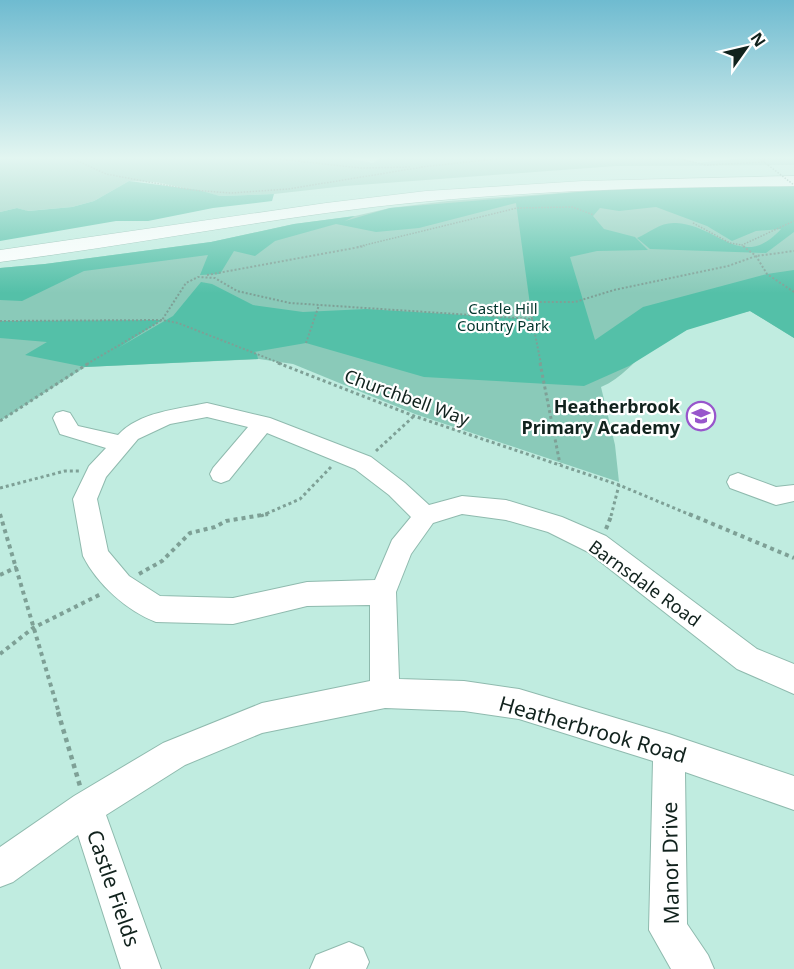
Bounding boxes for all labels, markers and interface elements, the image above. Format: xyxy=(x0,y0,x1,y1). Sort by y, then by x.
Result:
north arrow xyxy=(716,18,776,78)
text: N xyxy=(746,28,771,51)
park label: Castle Hill Country Park xyxy=(457,298,549,335)
street label: Churchbell Way xyxy=(341,363,474,431)
place label: Heatherbrook Primary Academy xyxy=(522,394,681,439)
school or university icon: Heatherbrook Primary Academy xyxy=(685,400,717,432)
street label: Barnsdale Road xyxy=(584,534,706,632)
street label: Heatherbrook Road xyxy=(496,689,690,769)
street label: Manor Drive xyxy=(655,801,685,925)
street label: Castle Fields xyxy=(81,826,147,950)

